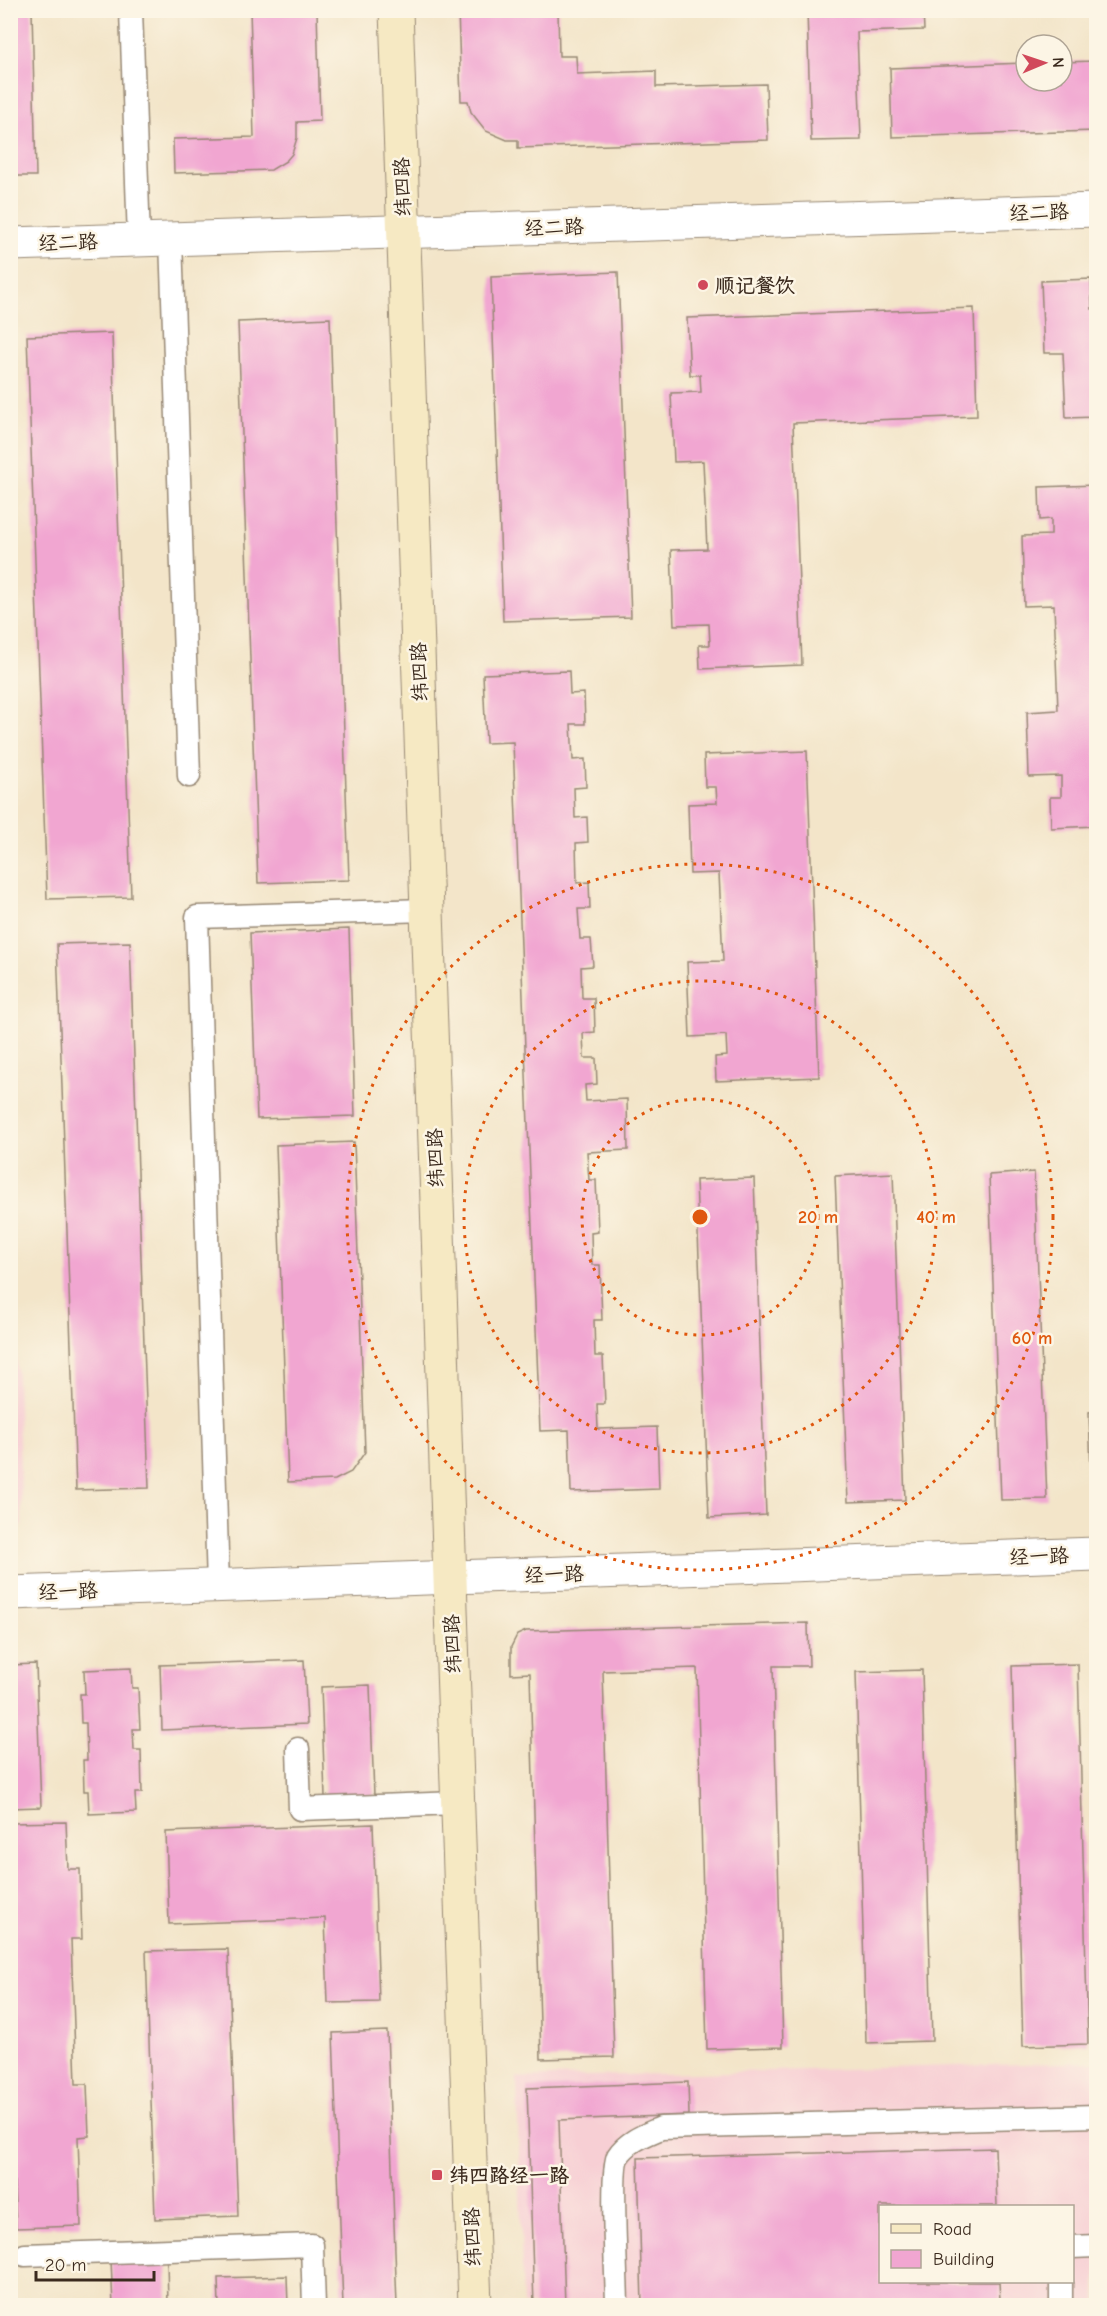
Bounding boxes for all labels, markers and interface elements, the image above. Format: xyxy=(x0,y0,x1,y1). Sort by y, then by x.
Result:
north arrow xyxy=(1014,33,1074,93)
text: N xyxy=(1049,57,1067,68)
street label: 纬四路 xyxy=(390,156,415,217)
street label: 经二路 xyxy=(1009,200,1070,225)
street label: 经二路 xyxy=(524,215,585,240)
street label: 经二路 xyxy=(38,230,99,255)
place label: 顺记餐饮 xyxy=(715,274,795,297)
marker: 顺记餐饮 xyxy=(696,278,710,292)
street label: 纬四路 xyxy=(407,641,432,702)
street label: 纬四路 xyxy=(423,1127,448,1188)
centre of rings xyxy=(690,1207,710,1227)
text: 20 m xyxy=(798,1207,838,1228)
text: 40 m xyxy=(916,1207,956,1228)
text: 60 m xyxy=(1012,1328,1052,1349)
street label: 经一路 xyxy=(1009,1544,1070,1569)
street label: 经一路 xyxy=(524,1562,585,1587)
street label: 经一路 xyxy=(38,1579,99,1604)
street label: 纬四路 xyxy=(440,1613,465,1674)
place label: 纬四路经一路 xyxy=(449,2164,569,2187)
marker: 纬四路经一路 xyxy=(430,2168,444,2182)
legend xyxy=(879,2205,1074,2283)
street label: 纬四路 xyxy=(460,2206,485,2267)
text: Road xyxy=(933,2219,972,2240)
scale bar xyxy=(36,2244,154,2282)
text: Building xyxy=(933,2249,995,2270)
text: 20 m xyxy=(45,2255,86,2276)

